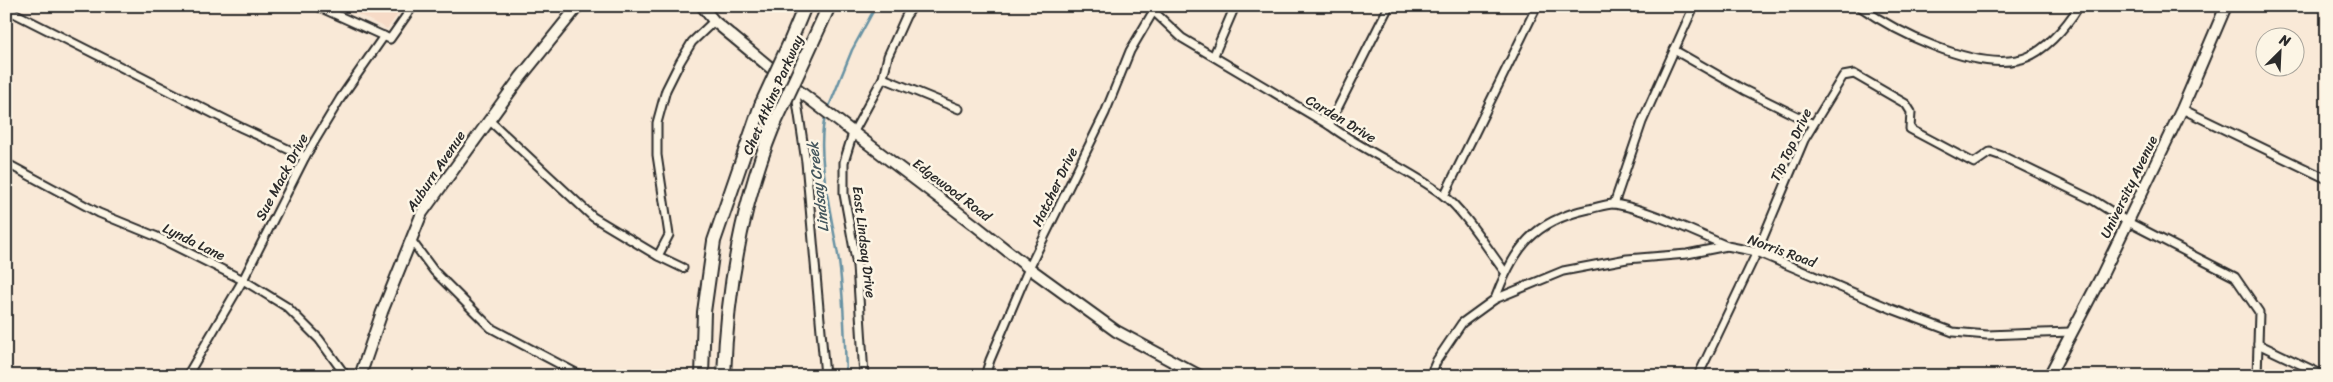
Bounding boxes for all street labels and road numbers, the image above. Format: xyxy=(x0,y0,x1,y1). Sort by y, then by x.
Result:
street label: Chet Atkins Parkway xyxy=(735,30,811,159)
street label: Carden Drive xyxy=(1301,88,1381,150)
street label: Tip Top Drive xyxy=(1763,104,1819,186)
street label: Auburn Avenue xyxy=(399,125,473,218)
street label: Sue Mack Drive xyxy=(248,129,316,225)
street label: University Avenue xyxy=(2093,131,2165,243)
street label: Hatcher Drive xyxy=(1025,143,1085,231)
street label: Edgewood Road xyxy=(907,152,998,229)
street label: East Lindsay Drive xyxy=(845,185,883,299)
street label: Lynda Lane xyxy=(158,216,230,268)
street label: Norris Road xyxy=(1744,227,1821,276)

